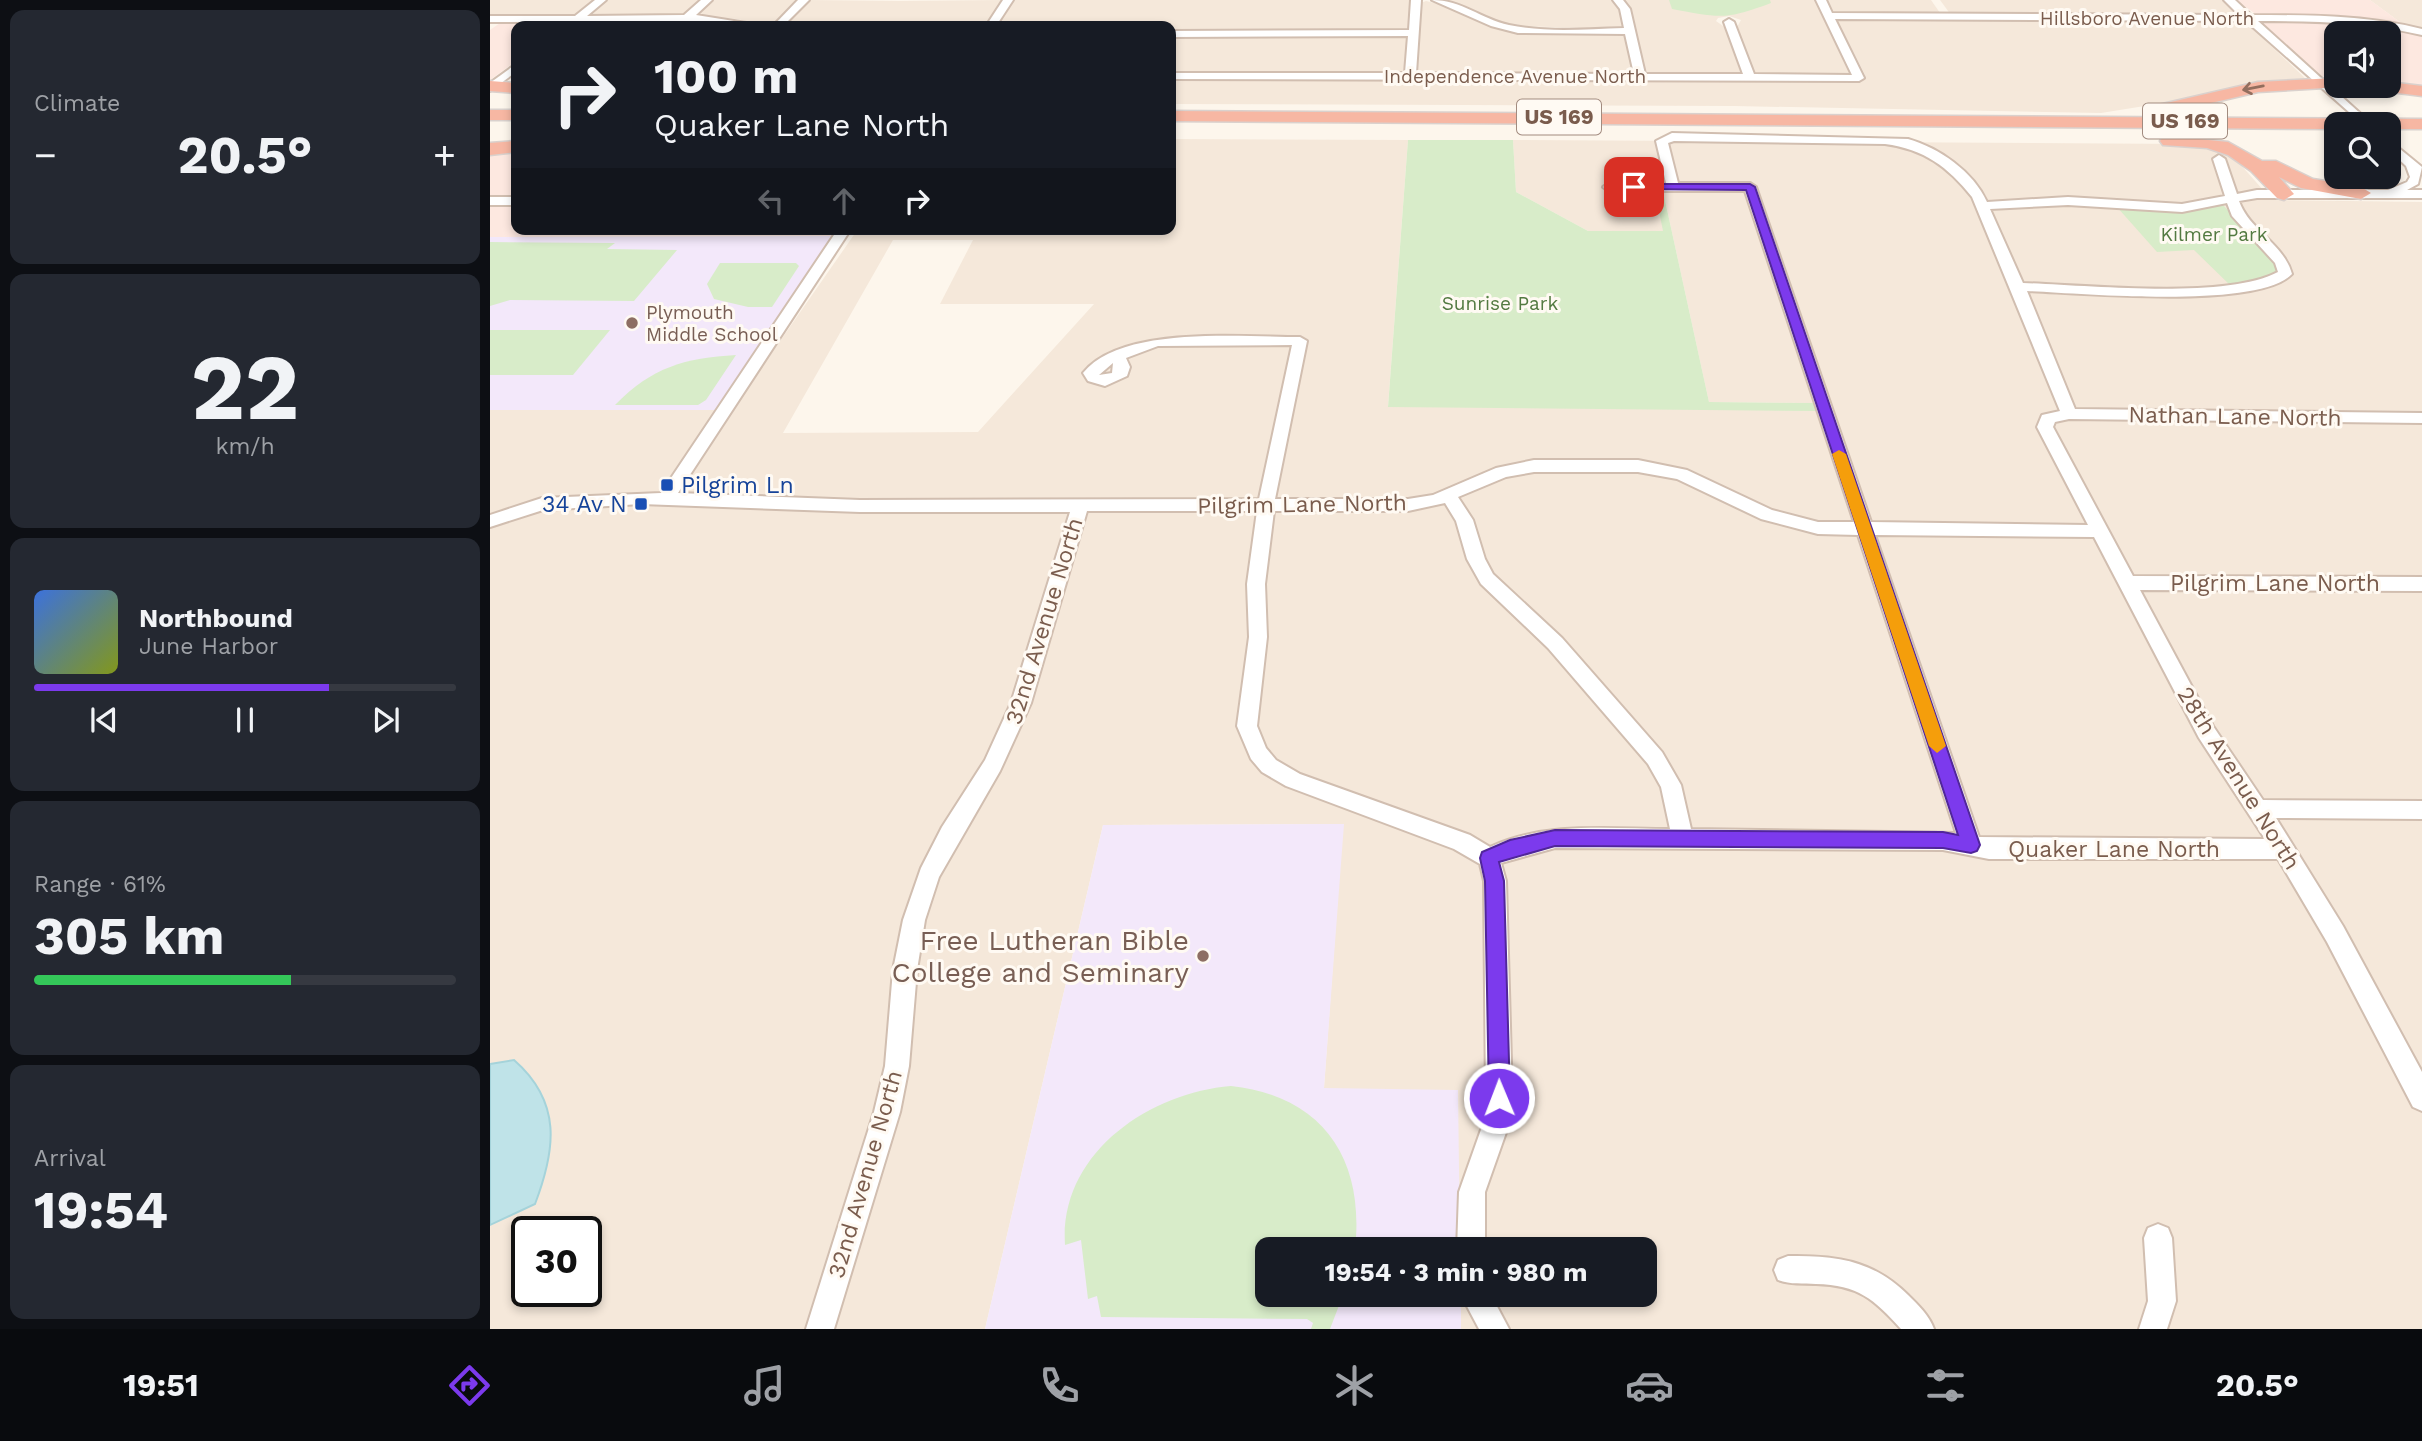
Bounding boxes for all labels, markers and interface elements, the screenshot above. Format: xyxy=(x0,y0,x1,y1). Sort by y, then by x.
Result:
street label: Hillsboro Avenue North xyxy=(2040,7,2254,30)
map controls xyxy=(2324,21,2401,189)
button: sound xyxy=(2324,21,2401,98)
text: 100 m xyxy=(654,47,798,105)
icon: right xyxy=(539,49,630,140)
street label: Independence Avenue North xyxy=(1384,65,1646,88)
one-way arrow xyxy=(2242,82,2265,95)
text: Climate xyxy=(34,90,120,117)
road number: US 169 xyxy=(1517,100,1601,134)
road number: US 169 xyxy=(2143,104,2227,138)
text: Quaker Lane North xyxy=(654,106,949,144)
button: search xyxy=(2324,112,2401,189)
text: 20.5° xyxy=(177,125,313,186)
text: − xyxy=(34,133,57,177)
text: + xyxy=(433,133,456,177)
pin xyxy=(1604,157,1664,217)
icon: arrive xyxy=(1615,168,1653,206)
icon: left xyxy=(752,182,790,220)
icon: ahead xyxy=(825,182,863,220)
icon: right xyxy=(898,182,936,220)
park label: Kilmer Park xyxy=(2160,223,2268,246)
park label: Sunrise Park xyxy=(1442,292,1559,315)
place label: Plymouth Middle School xyxy=(646,301,778,346)
marker: Plymouth Middle School xyxy=(624,315,640,331)
text: 22 xyxy=(191,334,299,441)
street label: Nathan Lane North xyxy=(2128,401,2342,432)
text: km/h xyxy=(215,433,275,460)
place label: Pilgrim Ln xyxy=(681,472,794,499)
marker: Pilgrim Ln xyxy=(659,477,675,493)
street label: Pilgrim Lane North xyxy=(1197,489,1407,520)
place label: 34 Av N xyxy=(542,491,627,518)
marker: 34 Av N xyxy=(633,496,649,512)
street label: 32nd Avenue North xyxy=(1000,515,1089,728)
street label: Pilgrim Lane North xyxy=(2170,570,2380,597)
text: Northbound xyxy=(139,603,293,633)
text: June Harbor xyxy=(139,633,278,660)
street label: 28th Avenue North xyxy=(2171,682,2306,875)
icon: previous xyxy=(85,701,123,739)
icon: pause xyxy=(226,701,264,739)
icon: next xyxy=(367,701,405,739)
street label: Quaker Lane North xyxy=(2008,836,2220,863)
text: Range · 61% xyxy=(34,871,166,898)
text: 305 km xyxy=(34,906,224,967)
place label: Free Lutheran Bible College and Seminary xyxy=(892,924,1190,989)
marker: Free Lutheran Bible College and Seminary xyxy=(1195,948,1211,964)
position arrow xyxy=(1462,1061,1536,1135)
street label: 32nd Avenue North xyxy=(823,1067,908,1281)
text: Arrival xyxy=(34,1145,106,1172)
text: 19:54 xyxy=(34,1180,168,1241)
speed limit sign: 30 xyxy=(511,1216,602,1307)
text: 19:54 · 3 min · 980 m xyxy=(1325,1257,1588,1287)
icon: directions xyxy=(445,1361,494,1410)
icon: music xyxy=(740,1361,789,1410)
icon: phone xyxy=(1035,1361,1084,1410)
icon: climate xyxy=(1330,1361,1379,1410)
icon: car xyxy=(1625,1361,1674,1410)
icon: filters xyxy=(1921,1361,1970,1410)
text: 19:51 xyxy=(123,1366,199,1404)
text: 20.5° xyxy=(2216,1366,2299,1404)

